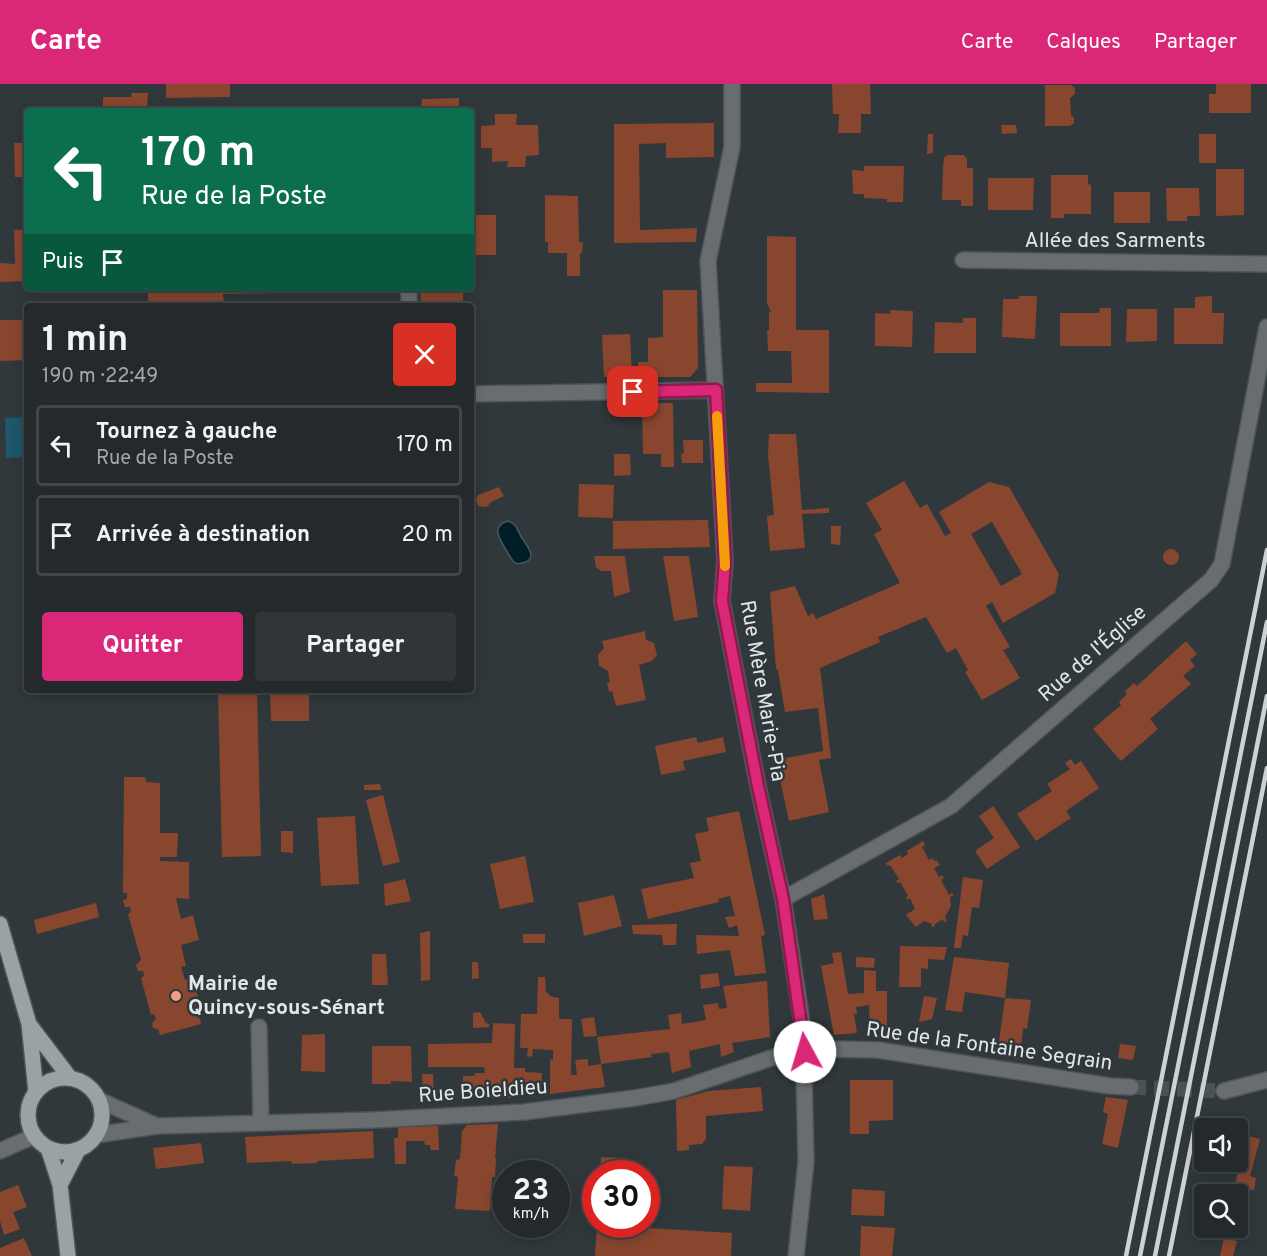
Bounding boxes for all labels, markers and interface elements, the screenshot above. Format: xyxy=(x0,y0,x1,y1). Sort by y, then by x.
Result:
text: Carte xyxy=(30,24,102,60)
text: Carte xyxy=(961,29,1013,56)
text: Calques xyxy=(1046,29,1121,56)
text: Partager xyxy=(1154,29,1237,56)
text: 170 m xyxy=(141,128,255,181)
icon: left xyxy=(42,132,120,210)
text: Rue de la Poste xyxy=(141,180,327,214)
street label: Allée des Sarments xyxy=(1024,228,1206,255)
icon: arrive xyxy=(96,246,129,279)
text: Puis xyxy=(42,249,84,276)
text: 1 min xyxy=(42,318,128,364)
button: close xyxy=(393,323,456,386)
text: 190 m · 22:49 xyxy=(42,364,158,390)
pin xyxy=(607,366,658,417)
icon: arrive xyxy=(616,375,649,408)
text: Tournez à gauche xyxy=(96,419,277,446)
icon: left xyxy=(45,429,78,462)
text: 170 m xyxy=(396,432,453,459)
text: Rue de la Poste xyxy=(96,446,234,472)
icon: arrive xyxy=(45,519,78,552)
text: Arrivée à destination xyxy=(96,522,310,549)
text: 20 m xyxy=(402,522,453,549)
street label: Rue Mère Marie-Pia xyxy=(733,598,791,784)
street label: Rue de l'Église xyxy=(1033,599,1153,708)
button: Quitter xyxy=(42,612,243,681)
button: Partager xyxy=(255,612,456,681)
place label: Mairie de Quincy-sous-Sénart xyxy=(188,971,385,1022)
marker: Mairie de Quincy-sous-Sénart xyxy=(169,989,183,1003)
street label: Rue de la Fontaine Segrain xyxy=(864,1016,1114,1078)
position arrow xyxy=(773,1020,837,1084)
street label: Rue Boieldieu xyxy=(417,1074,549,1110)
map controls xyxy=(1194,1118,1248,1238)
button: sound xyxy=(1194,1118,1248,1172)
speed limit sign: 30 xyxy=(582,1160,660,1238)
text: 23 xyxy=(513,1173,549,1210)
button: search xyxy=(1194,1184,1248,1238)
text: km/h xyxy=(513,1205,549,1224)

